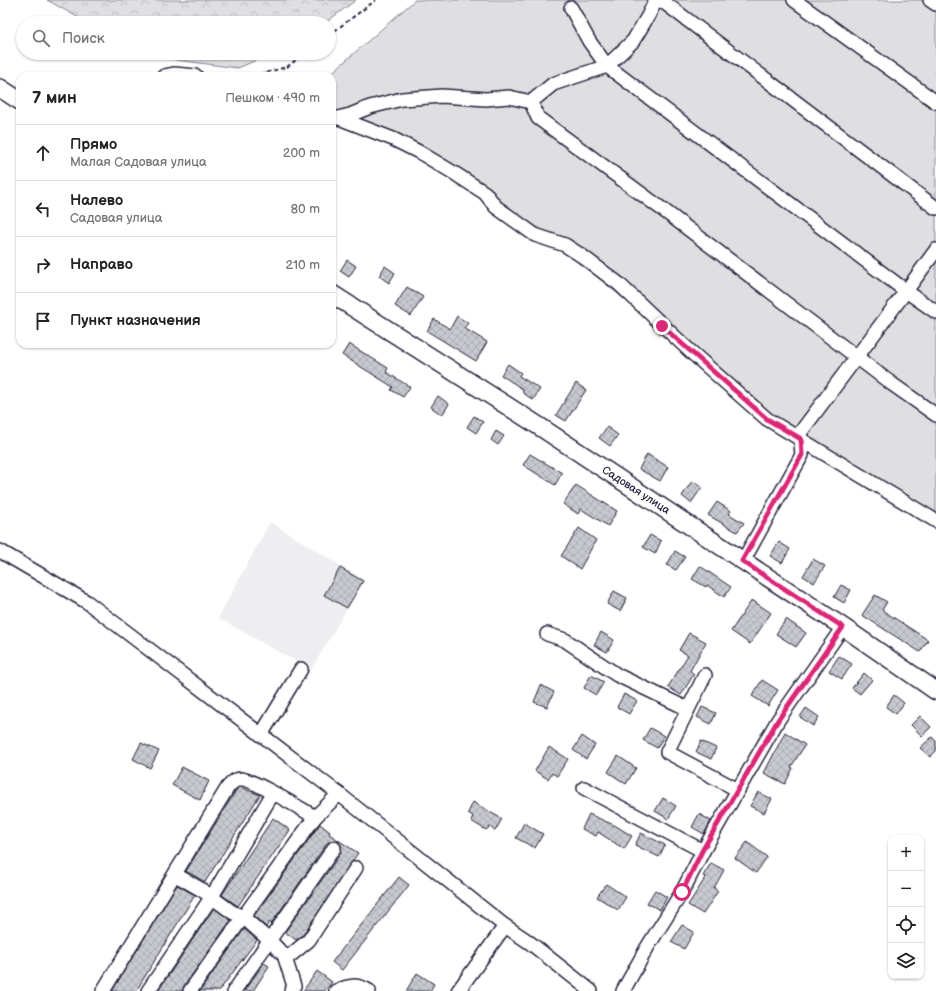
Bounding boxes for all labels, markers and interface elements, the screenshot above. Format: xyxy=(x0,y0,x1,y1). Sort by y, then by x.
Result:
search box xyxy=(16,16,336,60)
icon: search xyxy=(30,27,52,49)
text: Поиск xyxy=(62,29,105,48)
text: 7 мин xyxy=(32,88,77,108)
text: Пешком · 490 m xyxy=(225,90,320,106)
text: Прямо xyxy=(70,135,117,154)
icon: ahead xyxy=(32,142,54,164)
text: 200 m xyxy=(283,145,320,161)
text: Малая Садовая улица xyxy=(70,154,207,170)
text: Налево xyxy=(70,191,123,210)
icon: left xyxy=(32,198,54,220)
text: 80 m xyxy=(291,201,320,217)
text: Садовая улица xyxy=(70,210,162,226)
icon: right xyxy=(32,254,54,276)
text: Направо xyxy=(70,255,133,274)
text: 210 m xyxy=(286,257,320,273)
icon: arrive xyxy=(32,310,54,332)
text: Пункт назначения xyxy=(70,311,201,330)
route end xyxy=(653,317,671,335)
street label: Садовая улица xyxy=(600,463,673,517)
map controls xyxy=(888,835,924,979)
button: + xyxy=(888,835,924,871)
button: − xyxy=(888,871,924,907)
route start xyxy=(673,883,691,901)
button: locate xyxy=(888,907,924,943)
button: layers xyxy=(888,943,924,979)

